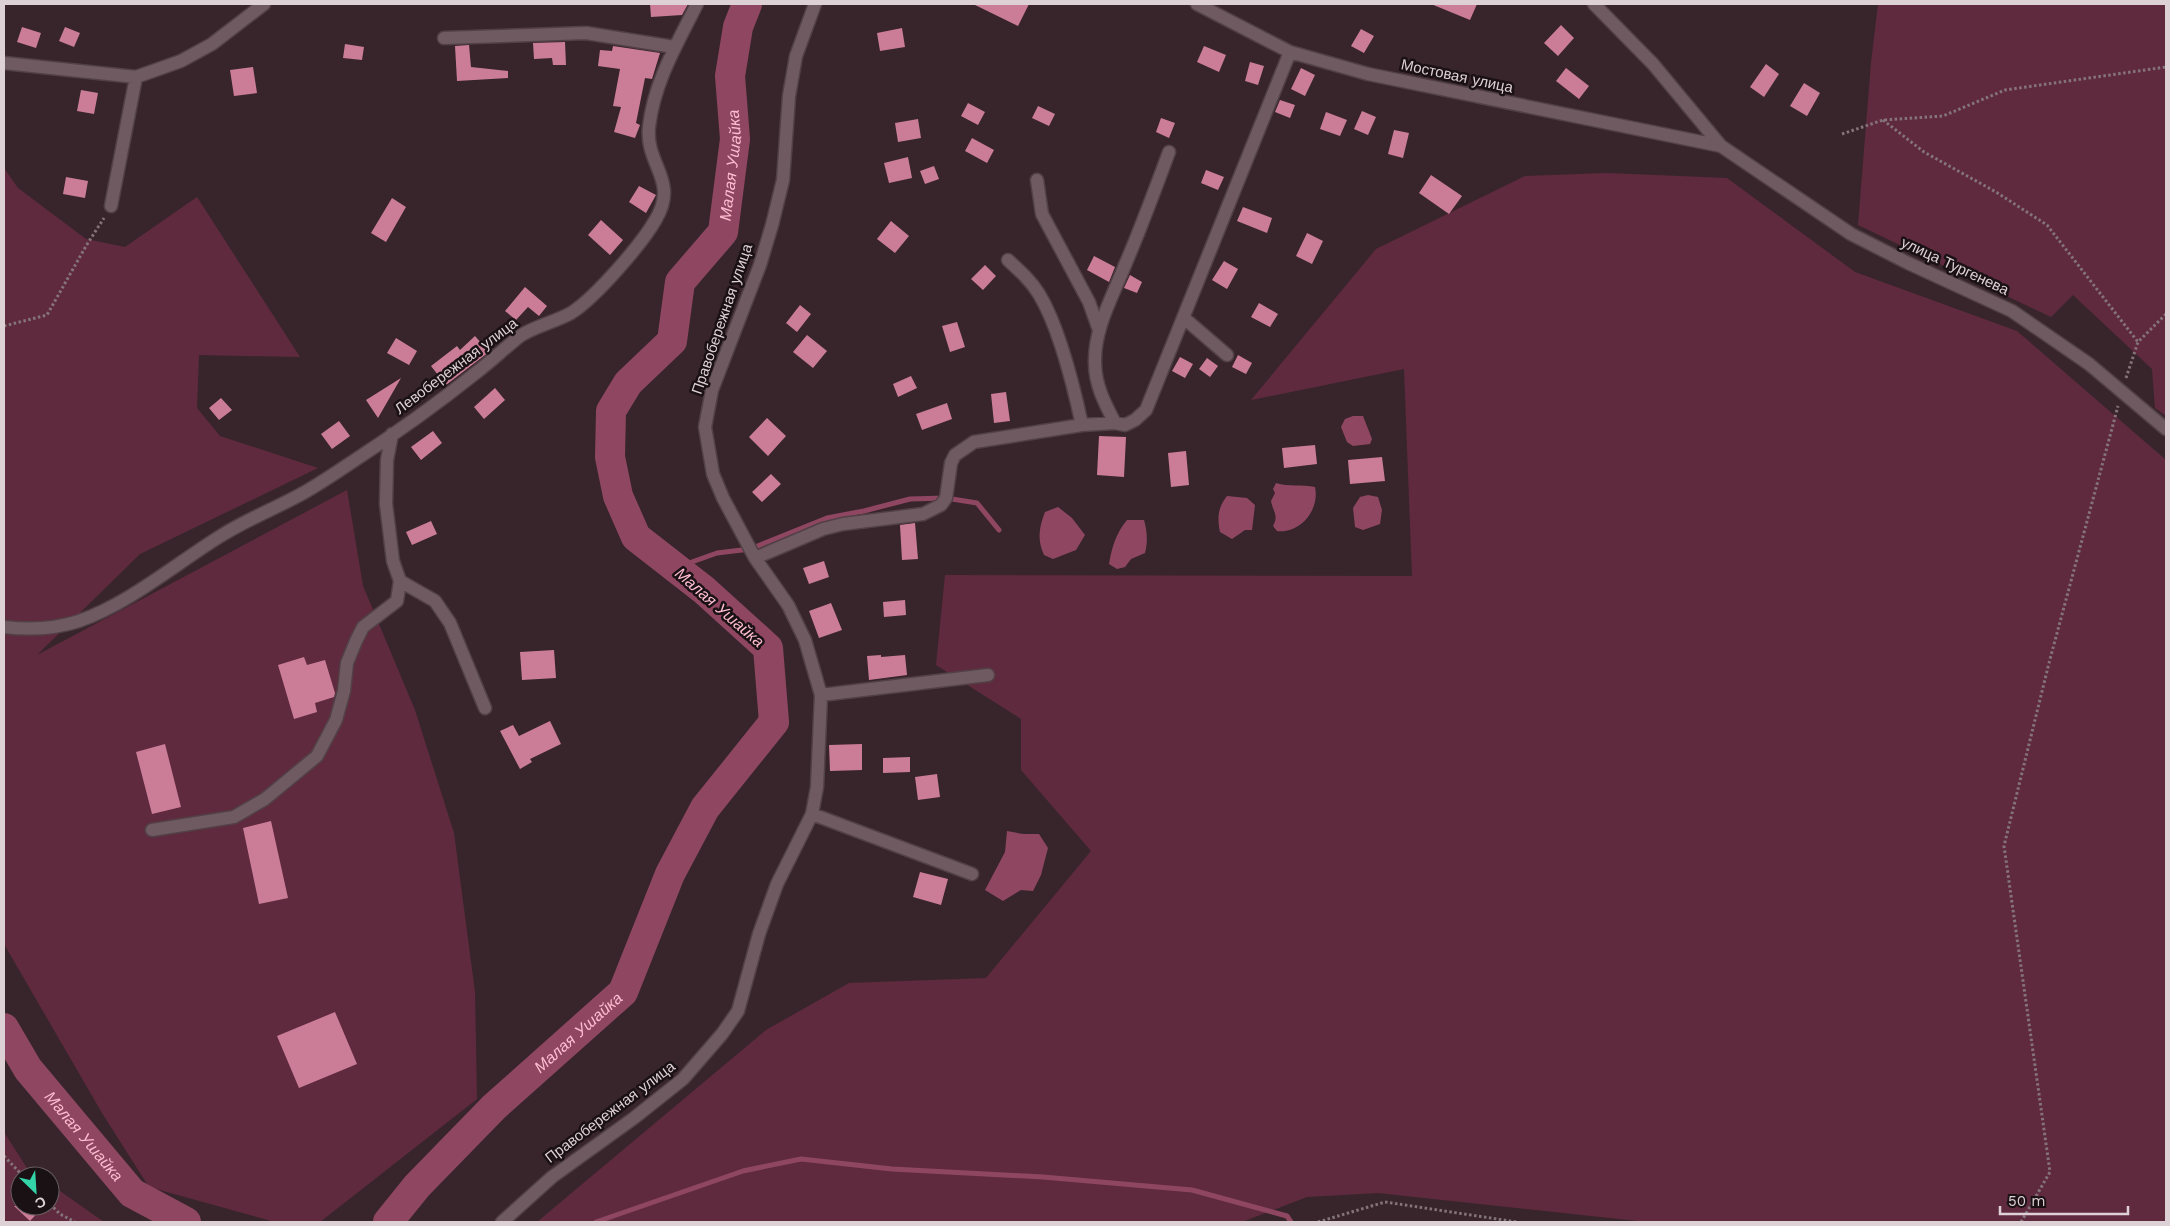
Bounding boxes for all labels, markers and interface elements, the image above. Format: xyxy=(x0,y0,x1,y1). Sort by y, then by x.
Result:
street label: Мостовая улица xyxy=(1399,55,1515,97)
water label: Малая Ушайка xyxy=(716,109,745,222)
street label: улица Тургенева xyxy=(1898,233,2012,299)
street label: Правобережная улица xyxy=(688,241,756,397)
street label: Левобережная улица xyxy=(391,314,521,418)
water label: Малая Ушайка xyxy=(671,564,768,651)
water label: Малая Ушайка xyxy=(530,988,626,1077)
street label: Правобережная улица xyxy=(541,1057,679,1167)
water label: Малая Ушайка xyxy=(41,1087,127,1185)
north arrow xyxy=(10,1166,60,1216)
scale bar xyxy=(2000,1184,2128,1216)
text: 50 m xyxy=(2008,1192,2045,1210)
text: С xyxy=(33,1193,48,1212)

